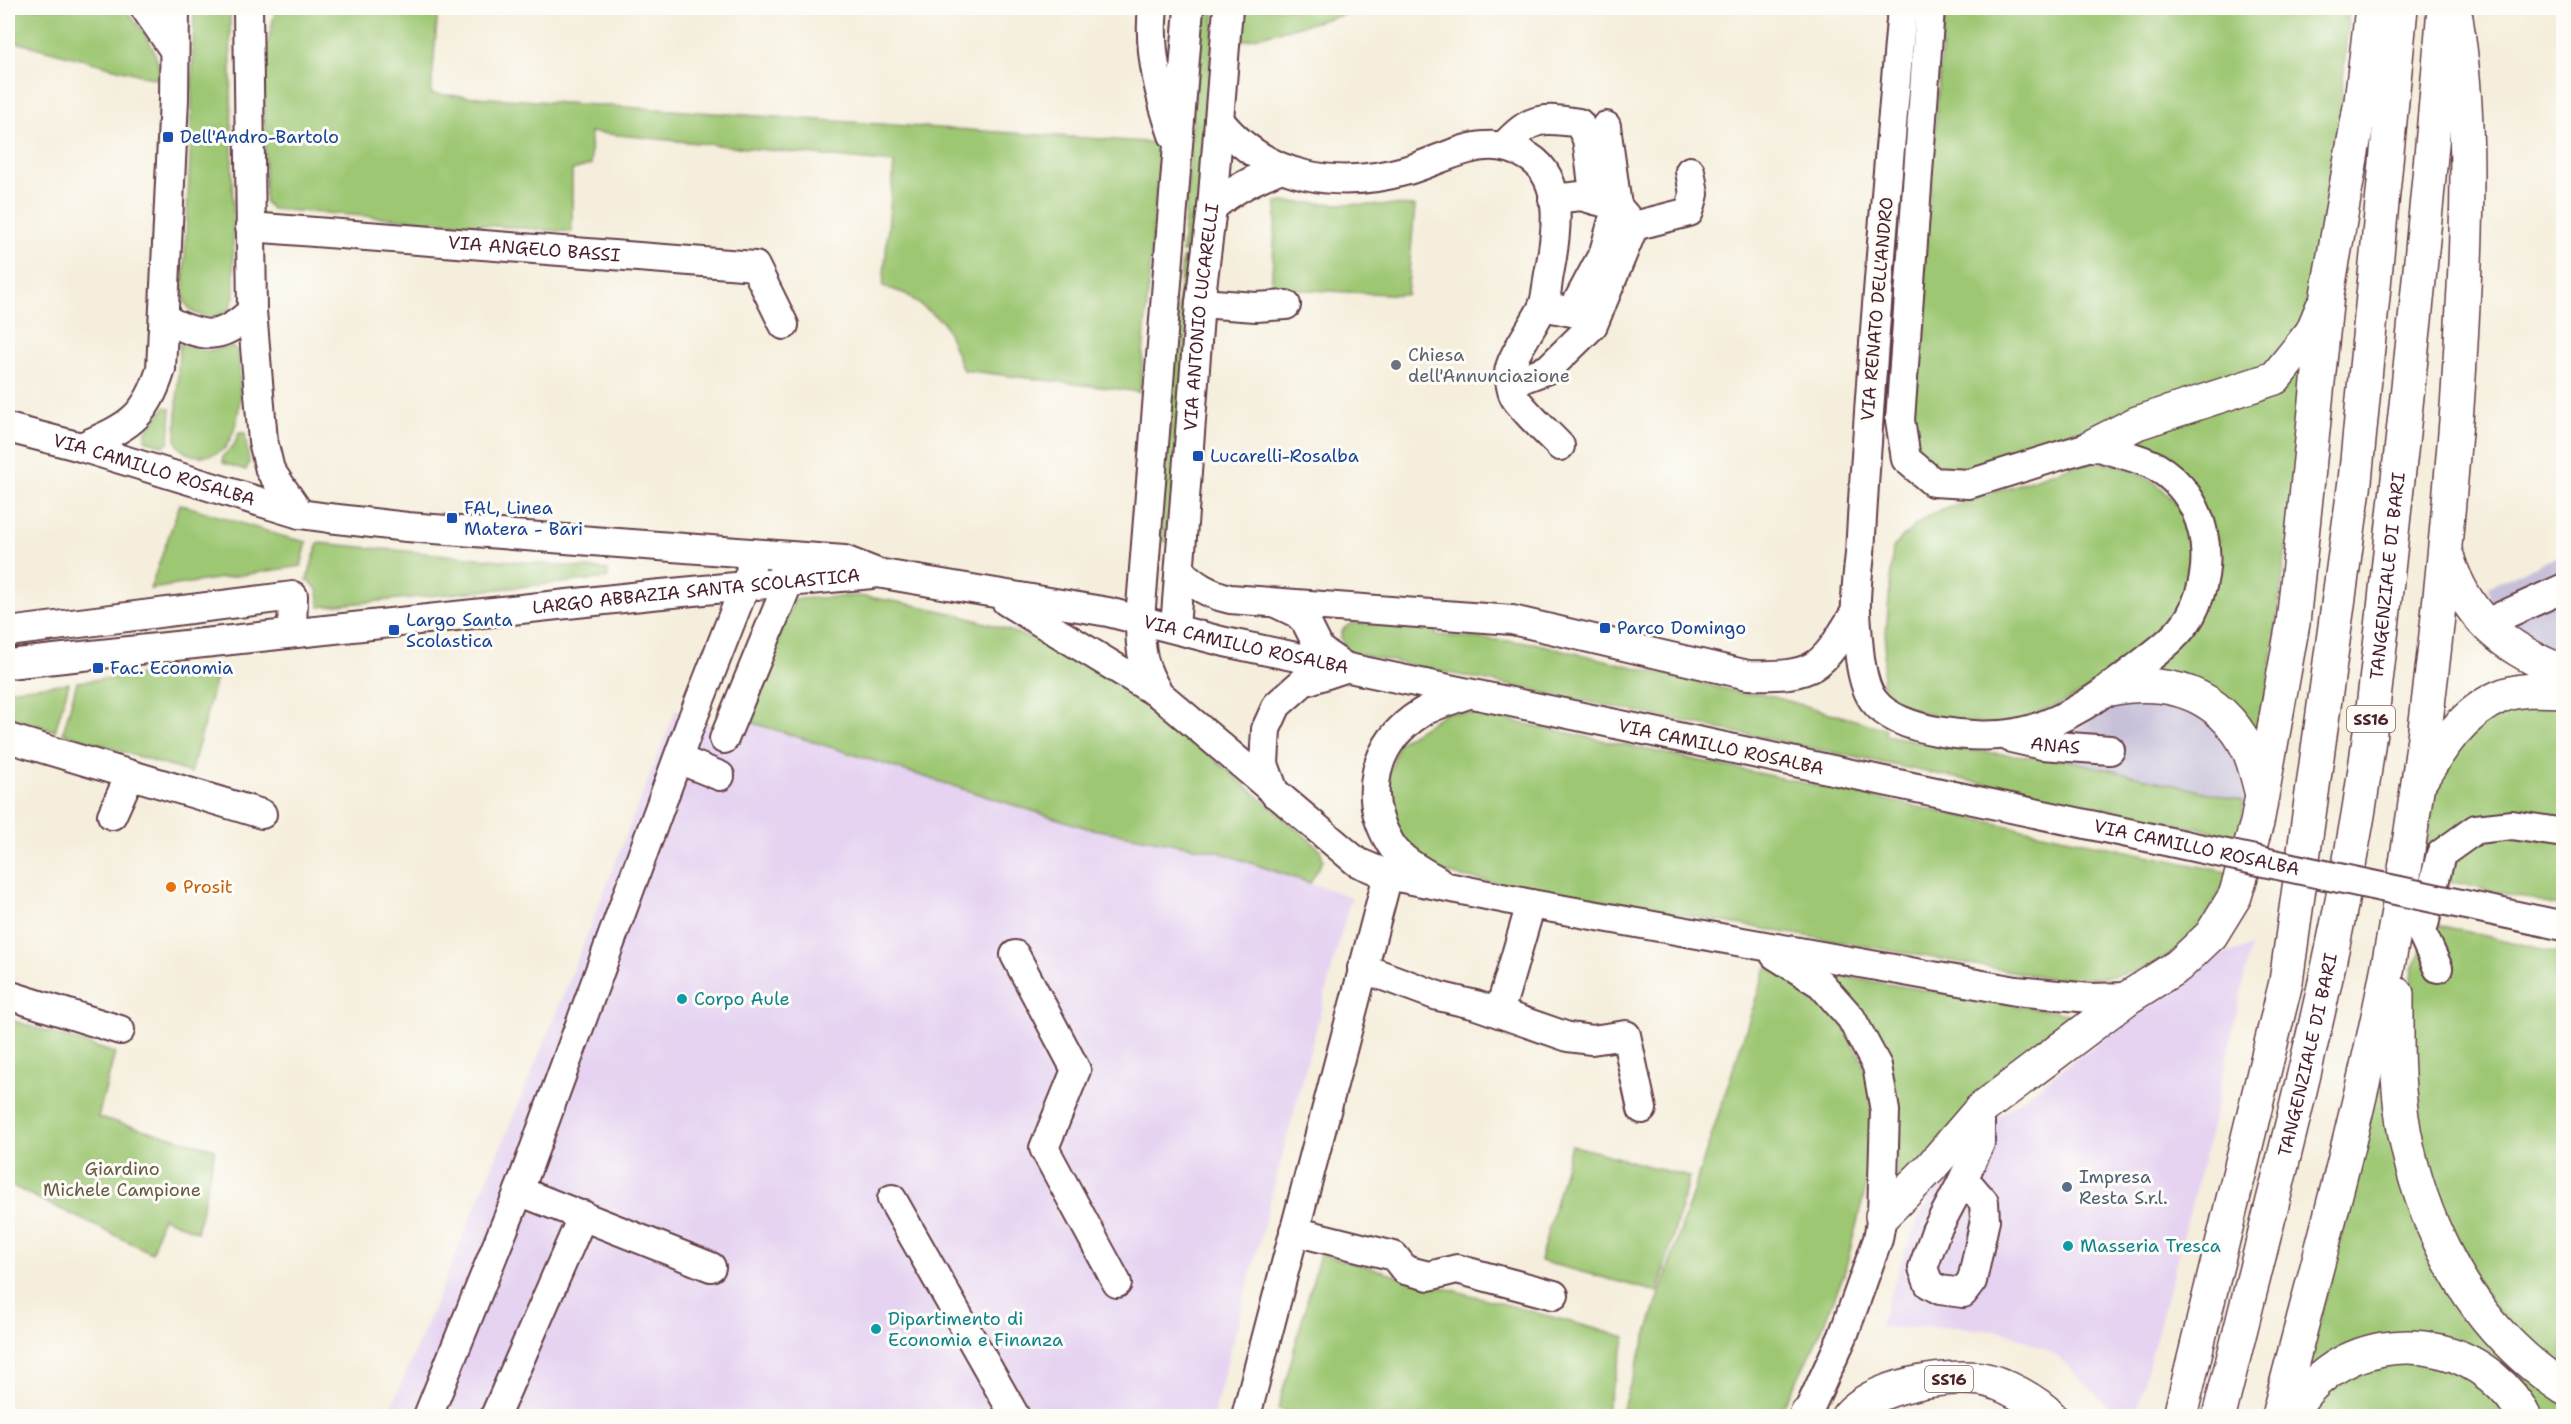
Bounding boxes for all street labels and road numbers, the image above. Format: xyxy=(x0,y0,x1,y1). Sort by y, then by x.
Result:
street label: VIA RENATO DELL'ANDRO xyxy=(1855,196,1899,422)
street label: VIA ANTONIO LUCARELLI xyxy=(1178,202,1224,432)
street label: VIA ANGELO BASSI xyxy=(447,230,621,268)
street label: VIA CAMILLO ROSALBA xyxy=(50,428,258,512)
street label: TANGENZIALE DI BARI xyxy=(2364,471,2411,681)
street label: LARGO ABBAZIA SANTA SCOLASTICA xyxy=(531,563,861,620)
street label: VIA CAMILLO ROSALBA xyxy=(1141,610,1351,680)
road number: SS16 xyxy=(2347,706,2395,732)
street label: VIA CAMILLO ROSALBA xyxy=(1616,713,1826,781)
street label: ANAS xyxy=(2028,731,2081,760)
street label: VIA CAMILLO ROSALBA xyxy=(2091,814,2302,881)
street label: TANGENZIALE DI BARI xyxy=(2272,951,2343,1159)
road number: SS16 xyxy=(1925,1366,1973,1392)

